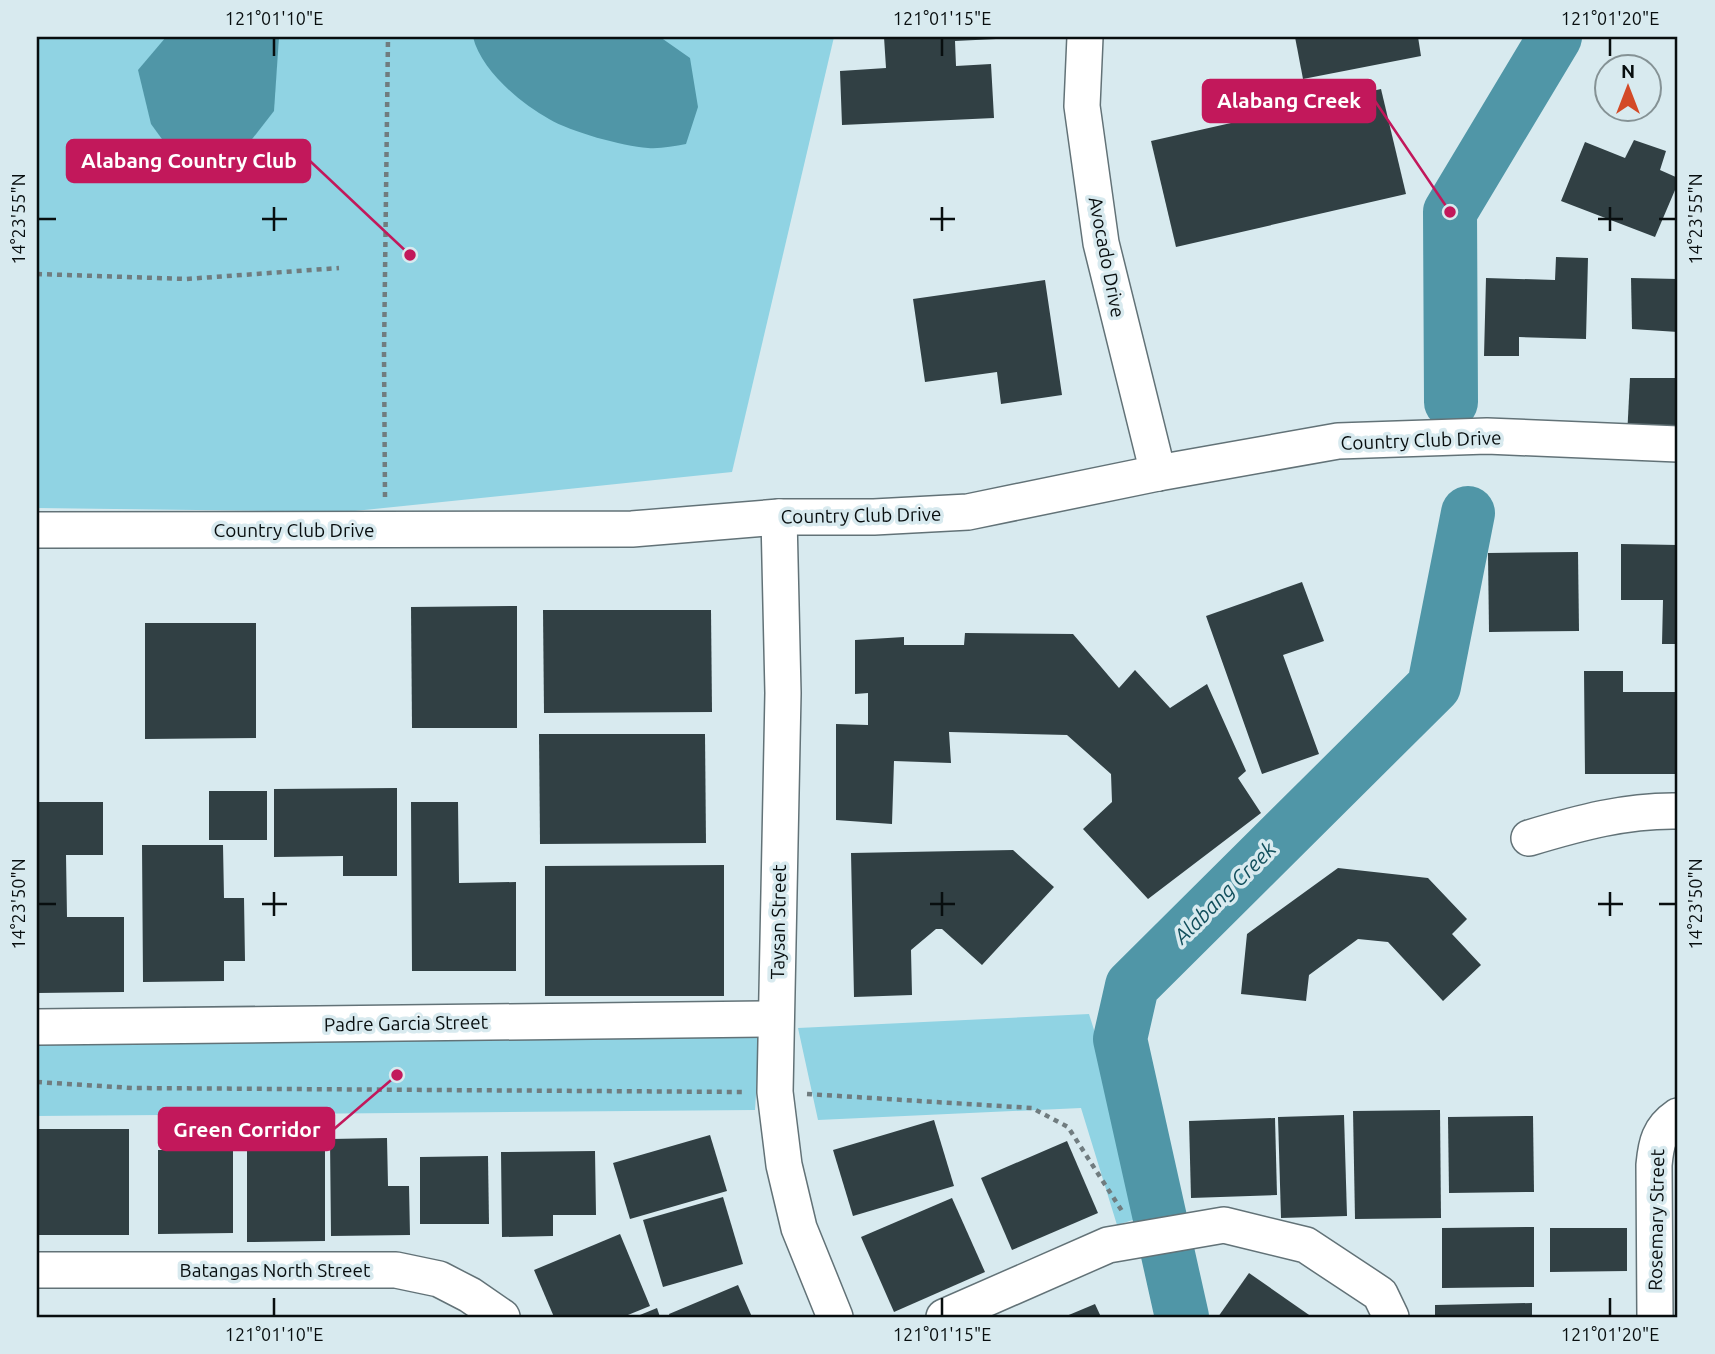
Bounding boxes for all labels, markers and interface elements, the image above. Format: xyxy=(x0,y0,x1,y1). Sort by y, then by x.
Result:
text: 121°01'10"E xyxy=(225,8,323,28)
text: 121°01'15"E xyxy=(893,8,991,28)
text: 121°01'20"E xyxy=(1561,8,1659,28)
north arrow xyxy=(1592,52,1662,122)
text: N xyxy=(1621,60,1635,82)
callout: Alabang Creek xyxy=(1203,80,1375,122)
text: Alabang Creek xyxy=(1217,88,1361,112)
callout: Alabang Country Club xyxy=(67,140,310,182)
text: Alabang Country Club xyxy=(81,148,297,172)
text: 14°23'55"N xyxy=(8,173,28,265)
text: 14°23'55"N xyxy=(1685,173,1705,265)
street label: Avocado Drive xyxy=(1085,195,1129,319)
street label: Country Club Drive xyxy=(1340,426,1502,454)
street label: Country Club Drive xyxy=(780,503,942,527)
street label: Country Club Drive xyxy=(214,519,374,541)
water label: Alabang Creek xyxy=(1168,836,1280,949)
text: 14°23'50"N xyxy=(8,858,28,950)
text: 14°23'50"N xyxy=(1685,858,1705,950)
street label: Taysan Street xyxy=(766,864,790,980)
street label: Padre Garcia Street xyxy=(324,1011,489,1035)
callout: Green Corridor xyxy=(159,1108,334,1150)
text: Green Corridor xyxy=(173,1117,321,1141)
street label: Rosemary Street xyxy=(1644,1148,1668,1291)
street label: Batangas North Street xyxy=(180,1259,371,1281)
text: 121°01'10"E xyxy=(225,1324,323,1344)
text: 121°01'15"E xyxy=(893,1324,991,1344)
text: 121°01'20"E xyxy=(1561,1324,1659,1344)

